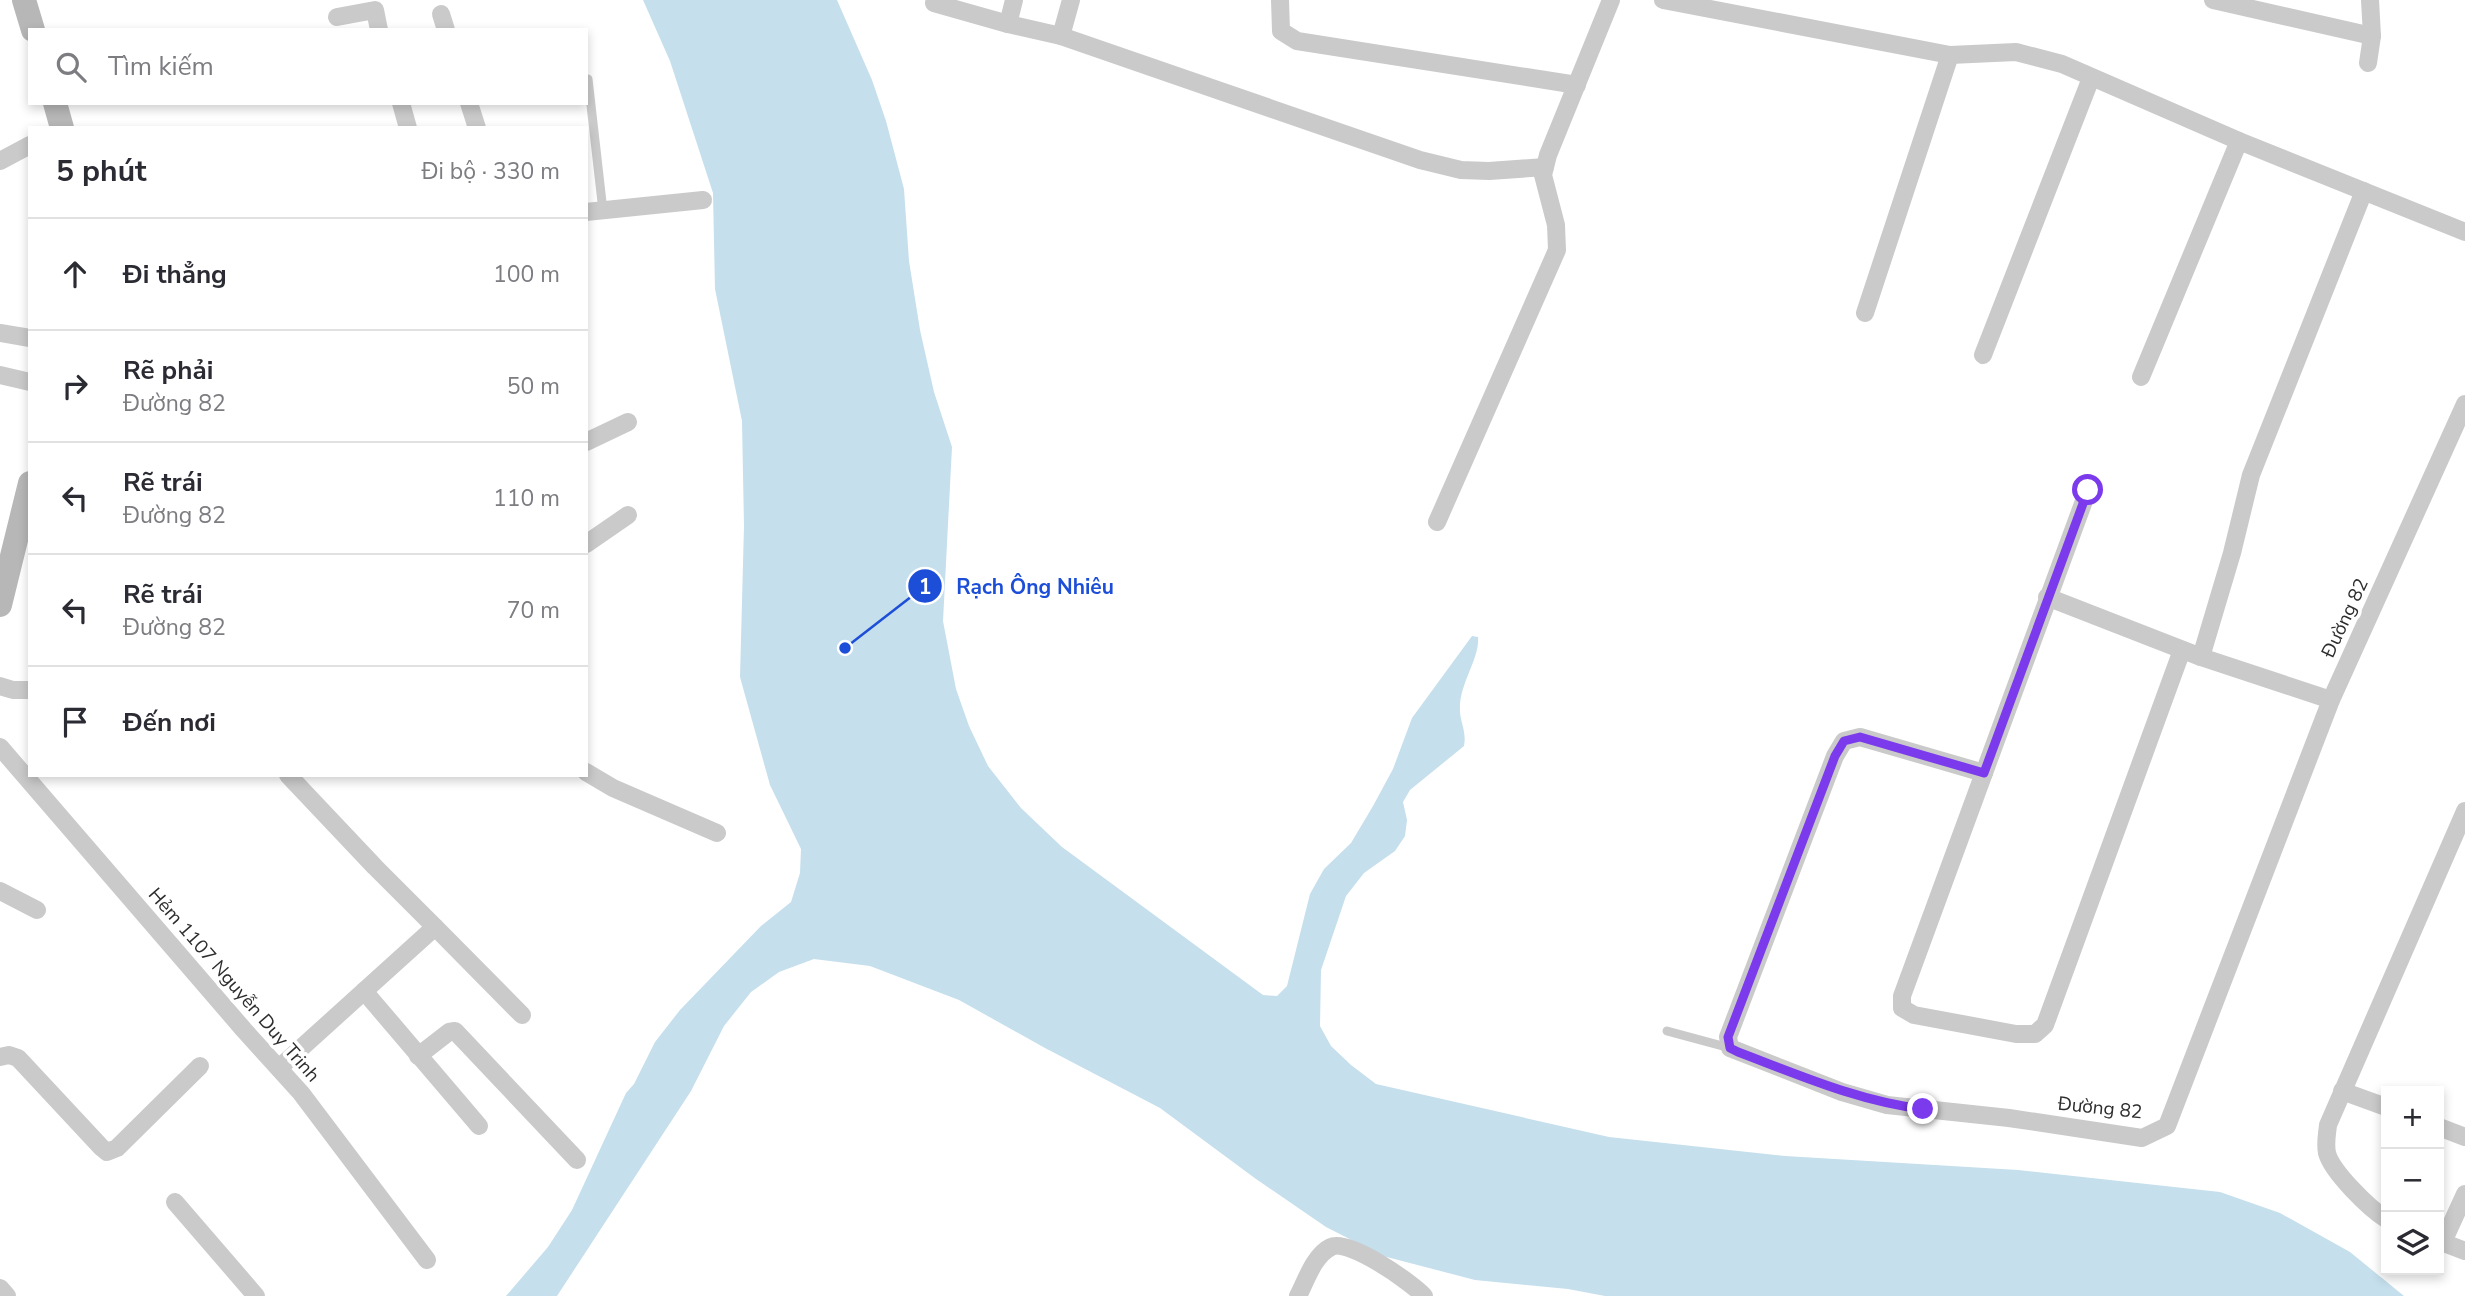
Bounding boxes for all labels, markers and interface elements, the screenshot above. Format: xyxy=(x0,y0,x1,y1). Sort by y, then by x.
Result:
search box xyxy=(28,28,588,105)
icon: search xyxy=(52,48,90,86)
text: Tìm kiếm xyxy=(108,49,214,84)
text: 5 phút xyxy=(56,151,147,192)
text: Đi bộ · 330 m xyxy=(421,156,560,187)
icon: ahead xyxy=(56,255,94,293)
text: Đi thẳng xyxy=(123,257,227,292)
text: 100 m xyxy=(493,259,560,290)
text: Rẽ phải xyxy=(123,353,213,388)
icon: right xyxy=(56,367,94,405)
text: 50 m xyxy=(507,371,560,402)
text: Đường 82 xyxy=(123,388,226,419)
text: Rẽ trái xyxy=(123,465,203,500)
route start xyxy=(2072,474,2103,505)
icon: left xyxy=(56,479,94,517)
text: 110 m xyxy=(493,483,560,514)
text: Đường 82 xyxy=(123,500,226,531)
callout: Rạch Ông Nhiêu xyxy=(907,565,1128,607)
text: 1 xyxy=(919,573,931,601)
text: Rạch Ông Nhiêu xyxy=(956,573,1114,601)
street label: Đường 82 xyxy=(2315,574,2375,663)
text: Rẽ trái xyxy=(123,577,203,612)
icon: left xyxy=(56,591,94,629)
text: 70 m xyxy=(507,595,560,626)
text: Đường 82 xyxy=(123,612,226,643)
icon: arrive xyxy=(56,703,94,741)
text: Đến nơi xyxy=(123,705,216,740)
street label: Hẻm 1107 Nguyễn Duy Trinh xyxy=(142,882,326,1088)
map controls xyxy=(2381,1086,2444,1275)
button: + xyxy=(2381,1086,2444,1149)
street label: Đường 82 xyxy=(2055,1091,2144,1125)
route end xyxy=(1907,1093,1938,1124)
button: − xyxy=(2381,1149,2444,1212)
button: layers xyxy=(2381,1212,2444,1275)

